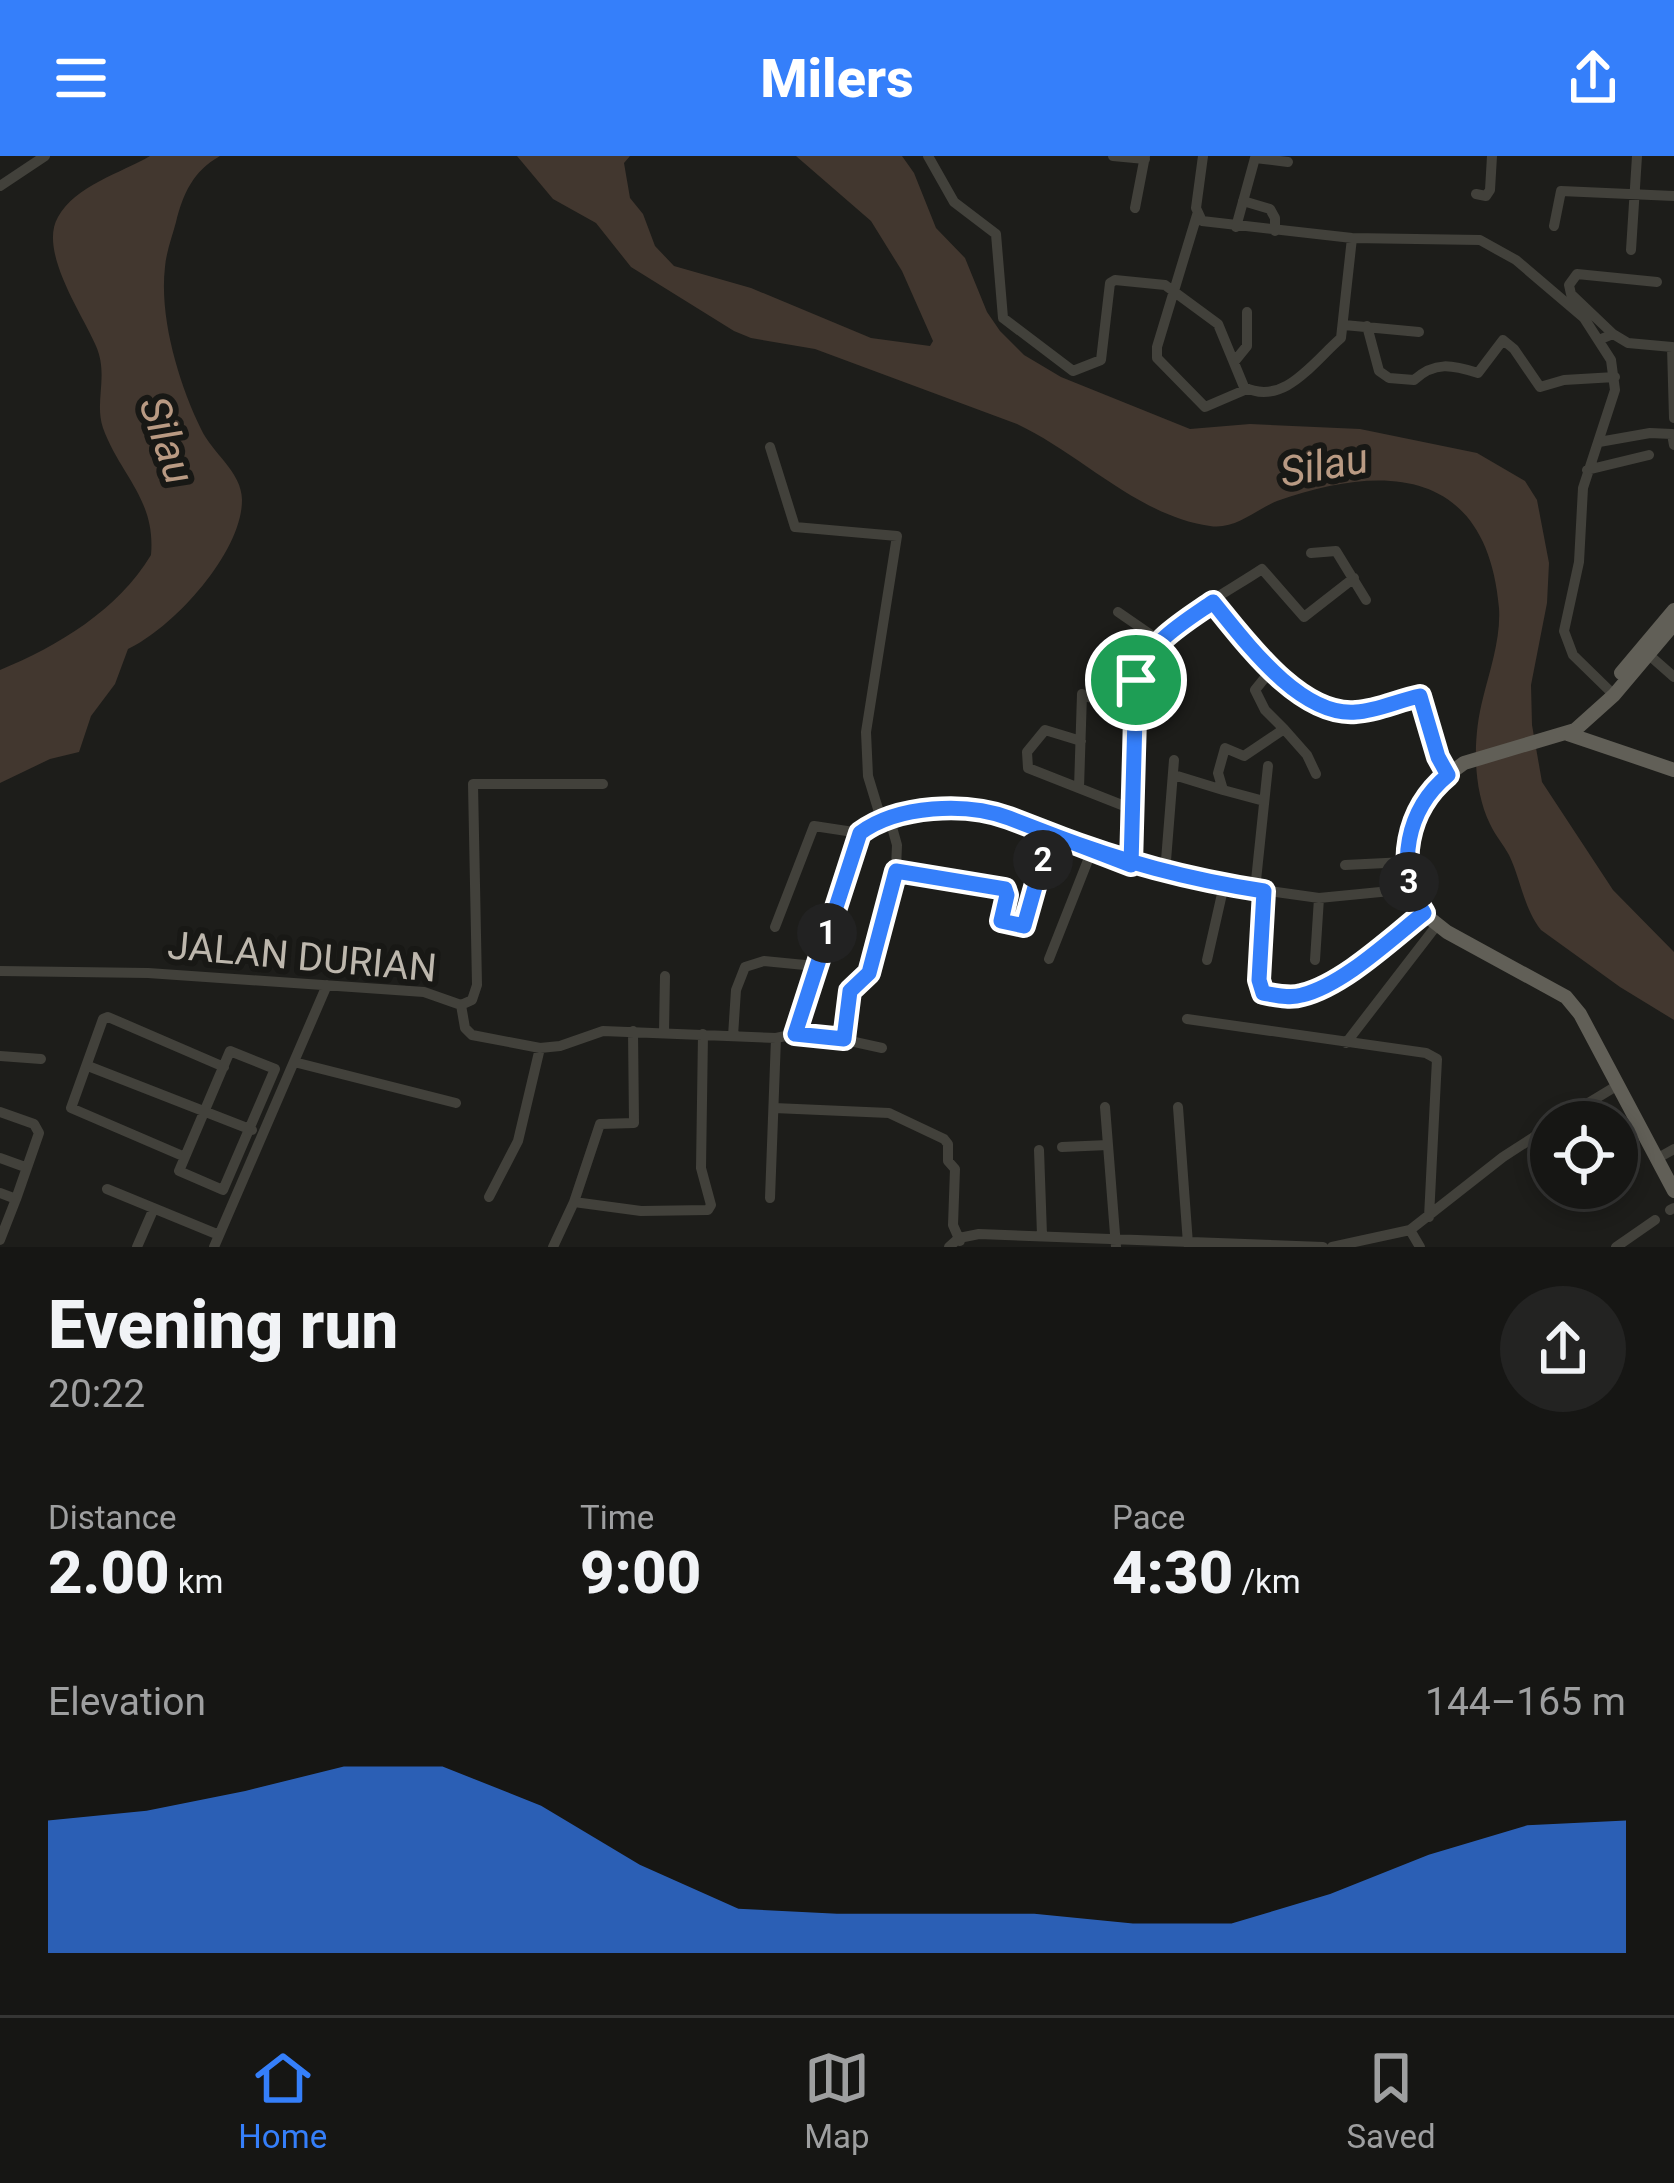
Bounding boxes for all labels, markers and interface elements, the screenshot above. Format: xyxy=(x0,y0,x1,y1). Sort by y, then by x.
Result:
icon: menu xyxy=(48,45,114,111)
icon: share xyxy=(1560,45,1626,111)
text: Milers xyxy=(760,47,914,110)
water label: Silau xyxy=(129,390,205,490)
water label: Silau xyxy=(1276,433,1372,497)
pin xyxy=(1085,629,1187,731)
icon: arrive xyxy=(1103,647,1169,713)
pin: 2 xyxy=(1013,830,1073,890)
text: 2 xyxy=(1034,840,1052,879)
pin: 3 xyxy=(1379,852,1439,912)
text: 3 xyxy=(1400,862,1418,901)
pin: 1 xyxy=(797,903,857,963)
text: 1 xyxy=(818,913,836,952)
street label: JALAN DURIAN xyxy=(166,922,438,992)
map controls xyxy=(1530,1101,1638,1209)
button: locate xyxy=(1530,1101,1638,1209)
button: share xyxy=(1500,1286,1626,1412)
text: Evening run xyxy=(48,1287,399,1364)
text: 20:22 xyxy=(48,1371,145,1417)
text: Distance xyxy=(48,1498,176,1537)
text: Time xyxy=(580,1498,654,1537)
text: Pace xyxy=(1112,1498,1185,1537)
text: 2.00 xyxy=(48,1537,170,1608)
text: 9:00 xyxy=(580,1537,701,1608)
text: 4:30 xyxy=(1112,1537,1233,1608)
text: km xyxy=(170,1562,223,1601)
text: /km xyxy=(1233,1562,1301,1601)
text: Elevation xyxy=(48,1679,206,1725)
text: 144–165 m xyxy=(1425,1679,1626,1725)
tab: Home xyxy=(238,2045,327,2156)
tab: Map xyxy=(804,2045,870,2156)
tab: Saved xyxy=(1346,2045,1436,2156)

